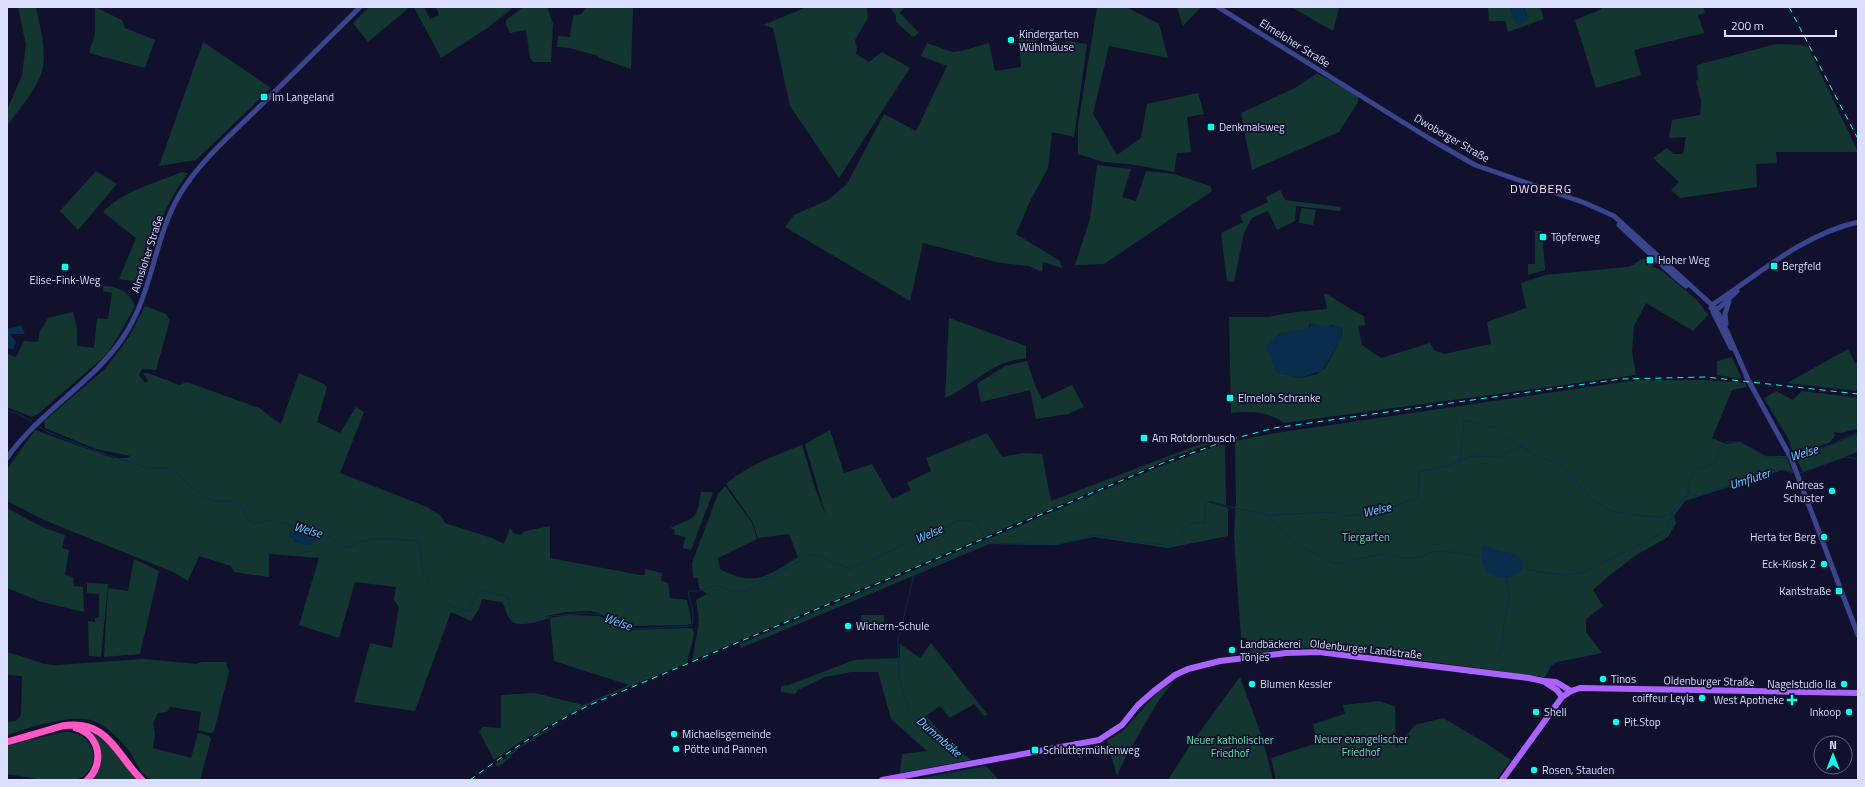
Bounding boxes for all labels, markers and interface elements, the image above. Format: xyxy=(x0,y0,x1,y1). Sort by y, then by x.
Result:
scale bar xyxy=(1725,12,1836,38)
street label: Elmeloher Straße xyxy=(1257,15,1334,71)
text: 200 m xyxy=(1731,16,1764,35)
place label: Kindergarten Wühlmäuse xyxy=(1019,26,1079,55)
marker: Kindergarten Wühlmäuse xyxy=(1006,35,1016,45)
place label: Im Langeland xyxy=(272,89,334,105)
marker: Im Langeland xyxy=(259,92,269,102)
street label: Dwoberger Straße xyxy=(1411,110,1493,166)
place label: Denkmalsweg xyxy=(1219,119,1285,135)
marker: Denkmalsweg xyxy=(1206,122,1216,132)
district label: DWOBERG xyxy=(1510,179,1572,198)
street label: Almsloher Straße xyxy=(127,213,167,295)
place label: Töpferweg xyxy=(1551,229,1600,245)
marker: Töpferweg xyxy=(1538,232,1548,242)
place label: Hoher Weg xyxy=(1658,252,1710,268)
marker: Hoher Weg xyxy=(1645,255,1655,265)
place label: Bergfeld xyxy=(1782,258,1821,274)
marker: Bergfeld xyxy=(1769,261,1779,271)
marker: Elise-Fink-Weg xyxy=(60,262,70,272)
place label: Elise-Fink-Weg xyxy=(30,272,101,288)
place label: Elmeloh Schranke xyxy=(1238,390,1321,406)
marker: Elmeloh Schranke xyxy=(1225,393,1235,403)
place label: Am Rotdornbusch xyxy=(1152,430,1235,446)
marker: Am Rotdornbusch xyxy=(1139,433,1149,443)
water label: Welse xyxy=(1787,439,1822,466)
water label: Umfluter xyxy=(1727,462,1775,494)
place label: Andreas Schuster xyxy=(1783,477,1824,506)
marker: Andreas Schuster xyxy=(1827,486,1837,496)
water label: Welse xyxy=(1361,497,1394,522)
water label: Welse xyxy=(292,516,326,543)
water label: Welse xyxy=(912,518,947,548)
park label: Tiergarten xyxy=(1342,529,1390,545)
place label: Herta ter Berg xyxy=(1750,529,1816,545)
marker: Herta ter Berg xyxy=(1819,532,1829,542)
place label: Eck-Kiosk 2 xyxy=(1762,556,1816,572)
marker: Eck-Kiosk 2 xyxy=(1819,559,1829,569)
place label: Kantstraße xyxy=(1779,583,1831,599)
marker: Kantstraße xyxy=(1834,586,1844,596)
water label: Welse xyxy=(602,608,636,636)
place label: Wichern-Schule xyxy=(856,618,930,634)
marker: Wichern-Schule xyxy=(843,621,853,631)
street label: Oldenburger Landstraße xyxy=(1309,635,1423,663)
place label: Landbäckerei Tönjes xyxy=(1240,636,1301,665)
marker: Landbäckerei Tönjes xyxy=(1227,645,1237,655)
place label: Tinos xyxy=(1611,671,1636,687)
street label: Oldenburger Straße xyxy=(1663,672,1755,690)
marker: Tinos xyxy=(1598,674,1608,684)
place label: Blumen Kessler xyxy=(1260,676,1332,692)
place label: Nagelstudio Ila xyxy=(1767,676,1836,692)
marker: Blumen Kessler xyxy=(1247,679,1257,689)
marker: Nagelstudio Ila xyxy=(1839,679,1849,689)
place label: coiffeur Leyla xyxy=(1632,690,1694,706)
place label: West Apotheke xyxy=(1713,692,1784,708)
marker: coiffeur Leyla xyxy=(1697,693,1707,703)
marker: West Apotheke xyxy=(1787,695,1797,705)
place label: Shell xyxy=(1544,704,1567,720)
place label: Inkoop xyxy=(1810,704,1841,720)
marker: Shell xyxy=(1531,707,1541,717)
marker: Inkoop xyxy=(1844,707,1854,717)
water label: Dummbäke xyxy=(913,712,967,763)
place label: Pit.Stop xyxy=(1624,714,1661,730)
marker: Pit.Stop xyxy=(1611,717,1621,727)
place label: Michaelisgemeinde xyxy=(682,726,772,742)
marker: Michaelisgemeinde xyxy=(669,729,679,739)
park label: Neuer evangelischer Friedhof xyxy=(1314,731,1408,760)
park label: Neuer katholischer Friedhof xyxy=(1186,732,1274,761)
north arrow xyxy=(1813,735,1853,775)
text: N xyxy=(1829,737,1837,753)
place label: Pötte und Pannen xyxy=(684,741,767,757)
place label: Schluttermühlenweg xyxy=(1043,742,1140,758)
marker: Pötte und Pannen xyxy=(671,744,681,754)
marker: Schluttermühlenweg xyxy=(1030,745,1040,755)
place label: Rosen, Stauden xyxy=(1542,762,1614,778)
marker: Rosen, Stauden xyxy=(1529,765,1539,775)

